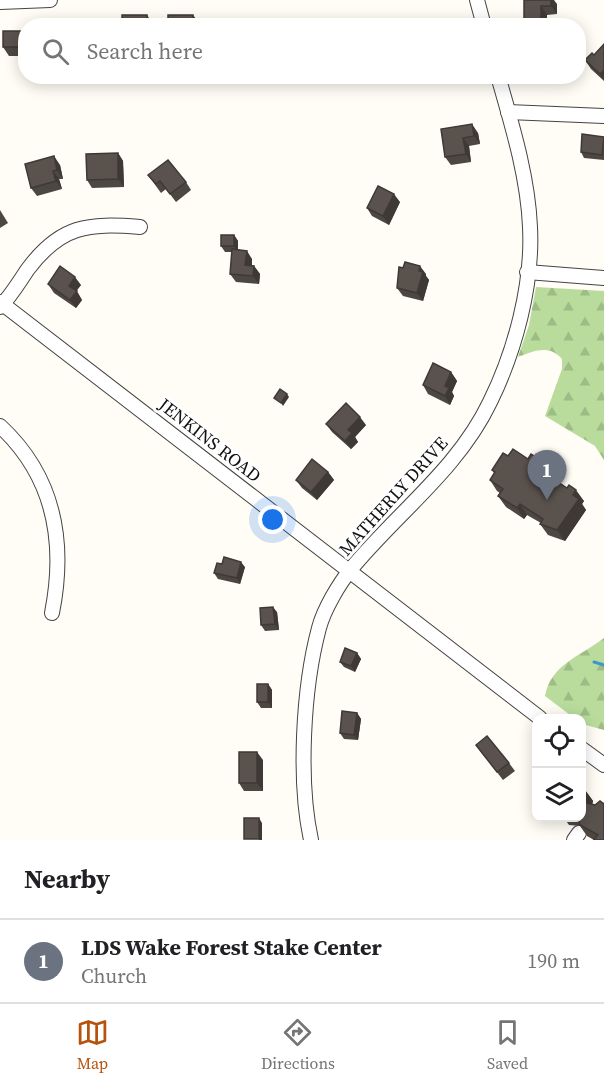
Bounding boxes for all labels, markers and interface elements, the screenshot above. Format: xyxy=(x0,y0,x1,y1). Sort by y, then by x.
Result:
search box xyxy=(18,18,586,84)
icon: search xyxy=(39,35,72,68)
text: Search here xyxy=(87,36,203,66)
street label: JENKINS ROAD xyxy=(153,391,266,488)
street label: MATHERLY DRIVE xyxy=(333,431,453,561)
pin: 1 xyxy=(528,450,566,500)
your location xyxy=(258,505,287,534)
map controls xyxy=(532,714,586,822)
button: locate xyxy=(532,714,586,768)
button: layers xyxy=(532,768,586,822)
text: Nearby xyxy=(24,861,110,897)
text: LDS Wake Forest Stake Center xyxy=(81,932,382,962)
text: 1 xyxy=(38,947,49,975)
text: 190 m xyxy=(527,947,580,975)
text: Church xyxy=(81,962,147,990)
tab: Map xyxy=(76,1016,109,1074)
tab: Directions xyxy=(261,1016,335,1074)
tab: Saved xyxy=(487,1016,528,1074)

